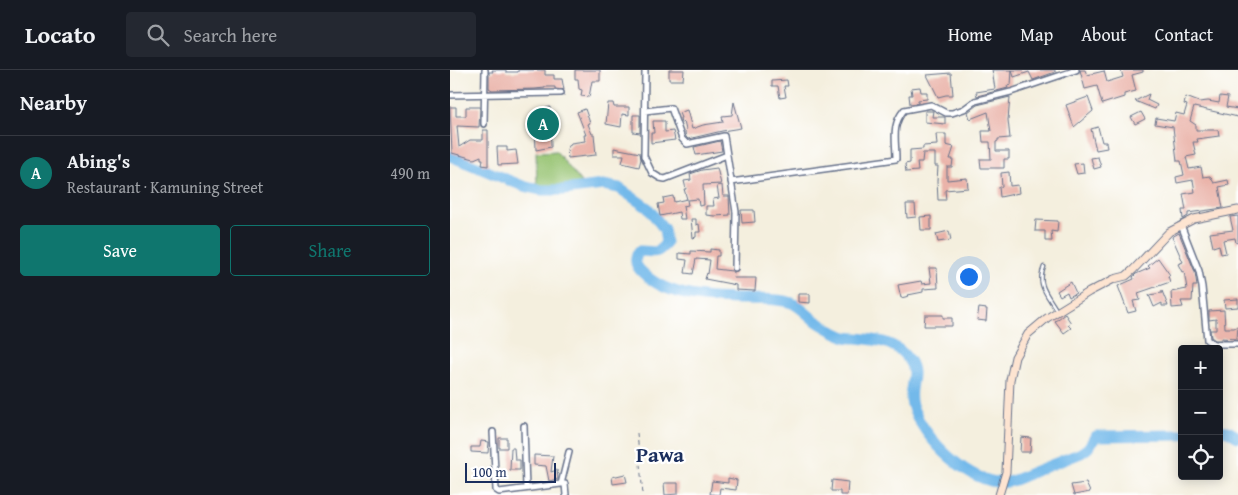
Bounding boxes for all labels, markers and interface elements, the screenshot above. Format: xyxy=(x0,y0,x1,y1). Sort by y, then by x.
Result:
search box xyxy=(126,12,476,57)
text: Locato xyxy=(25,17,96,52)
icon: search xyxy=(144,21,172,49)
text: Search here xyxy=(184,21,277,49)
text: Home xyxy=(948,21,992,48)
text: Map xyxy=(1020,21,1053,48)
text: About xyxy=(1081,21,1127,48)
text: Contact xyxy=(1155,21,1213,48)
text: Nearby xyxy=(20,87,87,118)
pin: A xyxy=(527,105,559,143)
text: Abing's xyxy=(67,147,130,175)
text: A xyxy=(31,161,41,185)
text: 490 m xyxy=(390,161,430,185)
text: Restaurant · Kamuning Street xyxy=(67,175,263,199)
button: Save xyxy=(20,225,220,276)
button: Share xyxy=(230,225,430,276)
your location xyxy=(956,264,982,290)
map controls xyxy=(1178,345,1223,480)
button: + xyxy=(1178,345,1223,390)
button: − xyxy=(1178,390,1223,435)
button: locate xyxy=(1178,435,1223,480)
district label: Pawa xyxy=(636,439,684,470)
scale bar xyxy=(465,460,556,483)
text: 100 m xyxy=(472,462,507,482)

